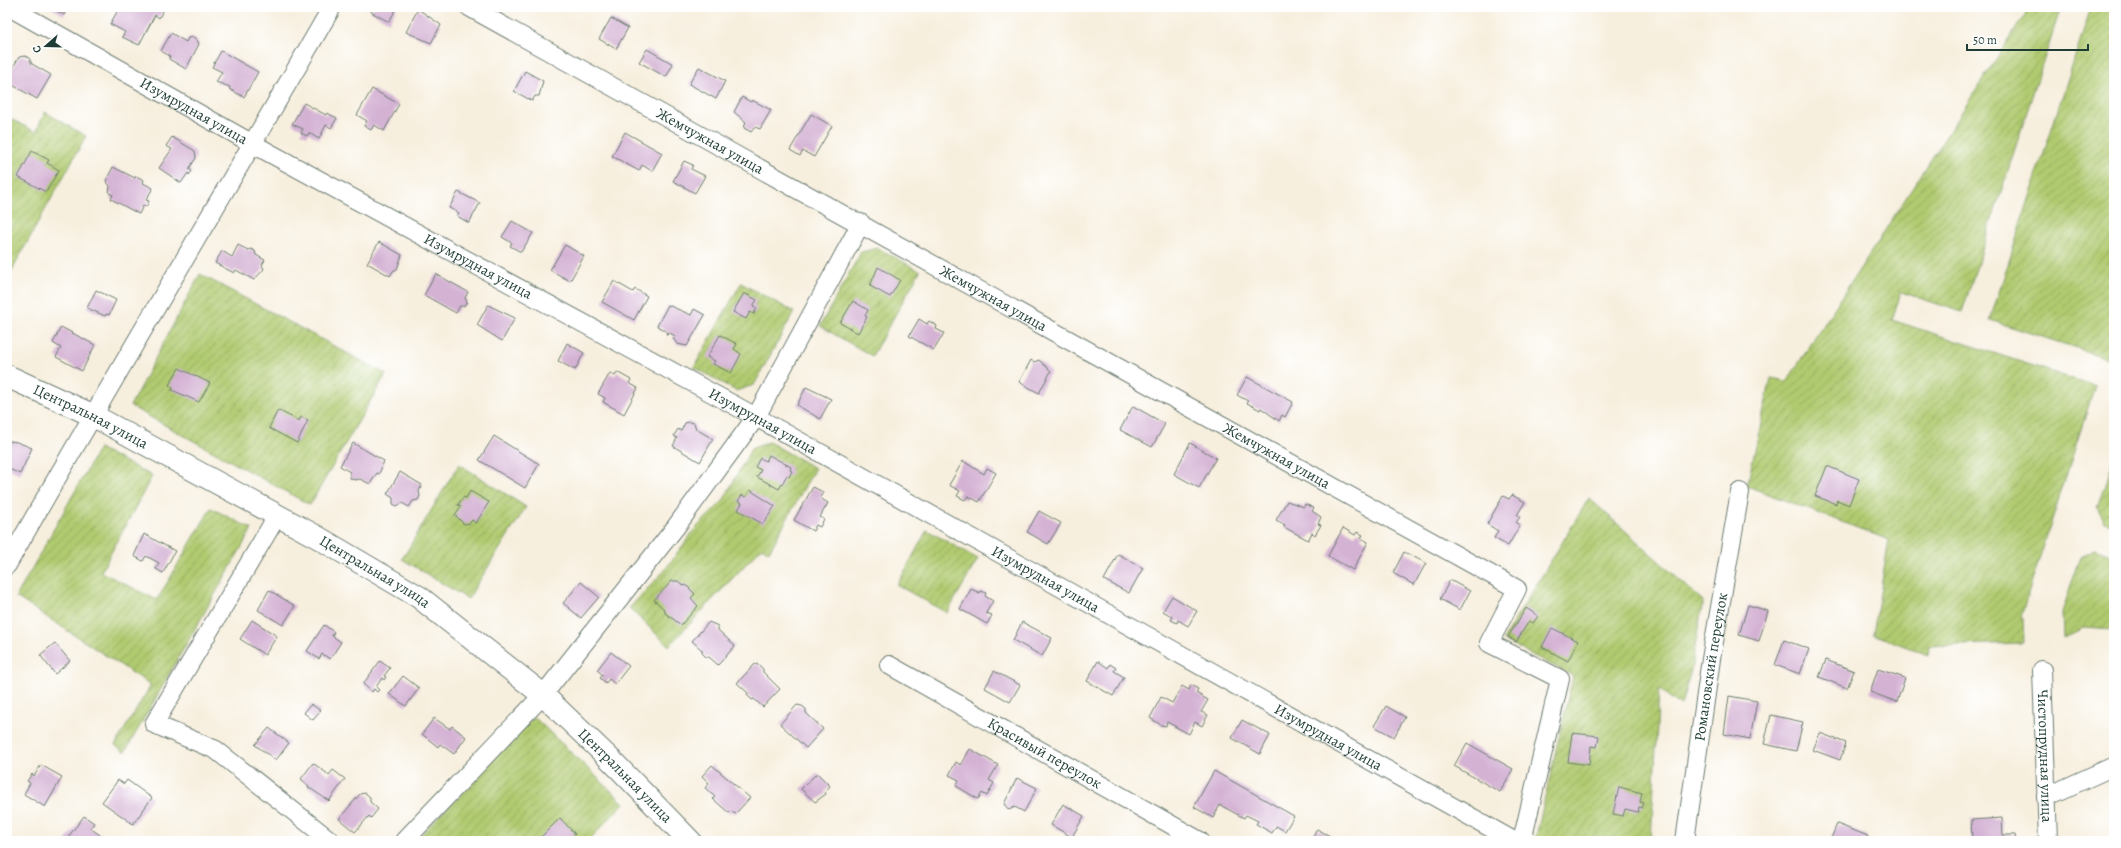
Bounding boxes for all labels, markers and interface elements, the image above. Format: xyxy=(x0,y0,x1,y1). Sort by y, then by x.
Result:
north arrow xyxy=(26,26,66,66)
scale bar xyxy=(1967,26,2088,52)
text: 50 m xyxy=(1973,32,1997,48)
text: С xyxy=(29,43,45,55)
street label: Изумрудная улица xyxy=(136,73,251,149)
street label: Жемчужная улица xyxy=(653,103,768,179)
street label: Изумрудная улица xyxy=(420,229,536,304)
street label: Жемчужная улица xyxy=(936,261,1051,336)
street label: Центральная улица xyxy=(30,379,152,454)
street label: Изумрудная улица xyxy=(705,383,820,459)
street label: Жемчужная улица xyxy=(1220,418,1334,493)
street label: Центральная улица xyxy=(316,531,435,612)
street label: Изумрудная улица xyxy=(988,541,1103,617)
street label: Романовский переулок xyxy=(1689,591,1732,743)
street label: Чистопрудная улица xyxy=(2033,689,2057,823)
street label: Изумрудная улица xyxy=(1271,699,1386,775)
street label: Красивый переулок xyxy=(984,713,1106,794)
street label: Центральная улица xyxy=(574,724,677,827)

